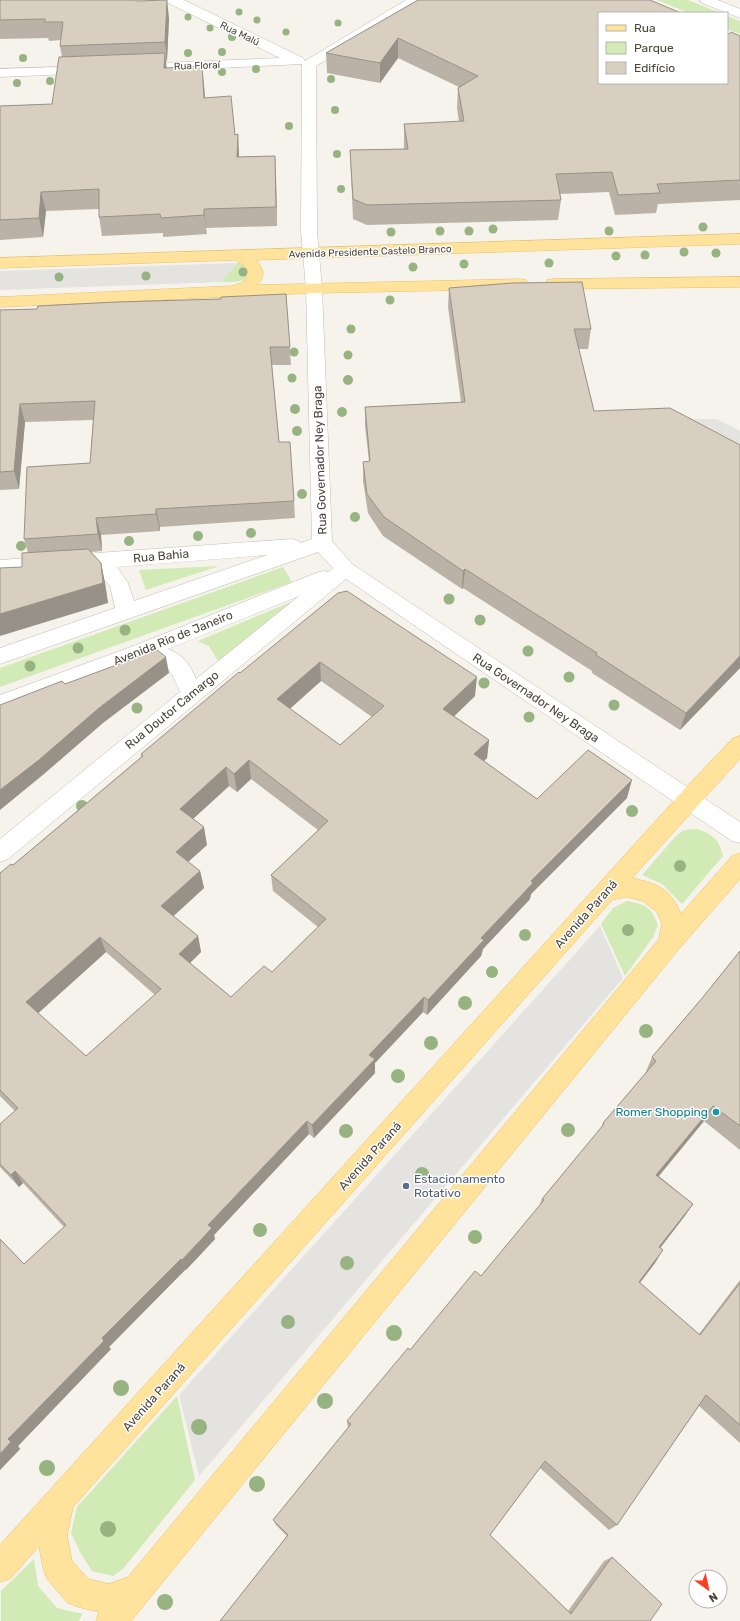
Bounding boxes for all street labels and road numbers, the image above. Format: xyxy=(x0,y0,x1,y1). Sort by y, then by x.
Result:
street label: Rua Malú xyxy=(218,19,261,49)
street label: Rua Floraí xyxy=(174,59,221,73)
street label: Avenida Presidente Castelo Branco xyxy=(288,243,452,261)
street label: Rua Governador Ney Braga xyxy=(310,385,330,535)
street label: Rua Bahia xyxy=(132,547,190,565)
street label: Avenida Rio de Janeiro xyxy=(111,608,235,668)
street label: Rua Governador Ney Braga xyxy=(470,650,602,746)
street label: Rua Doutor Camargo xyxy=(122,668,222,752)
street label: Avenida Paraná xyxy=(552,877,620,951)
street label: Avenida Paraná xyxy=(336,1119,404,1193)
street label: Avenida Paraná xyxy=(120,1360,188,1434)

